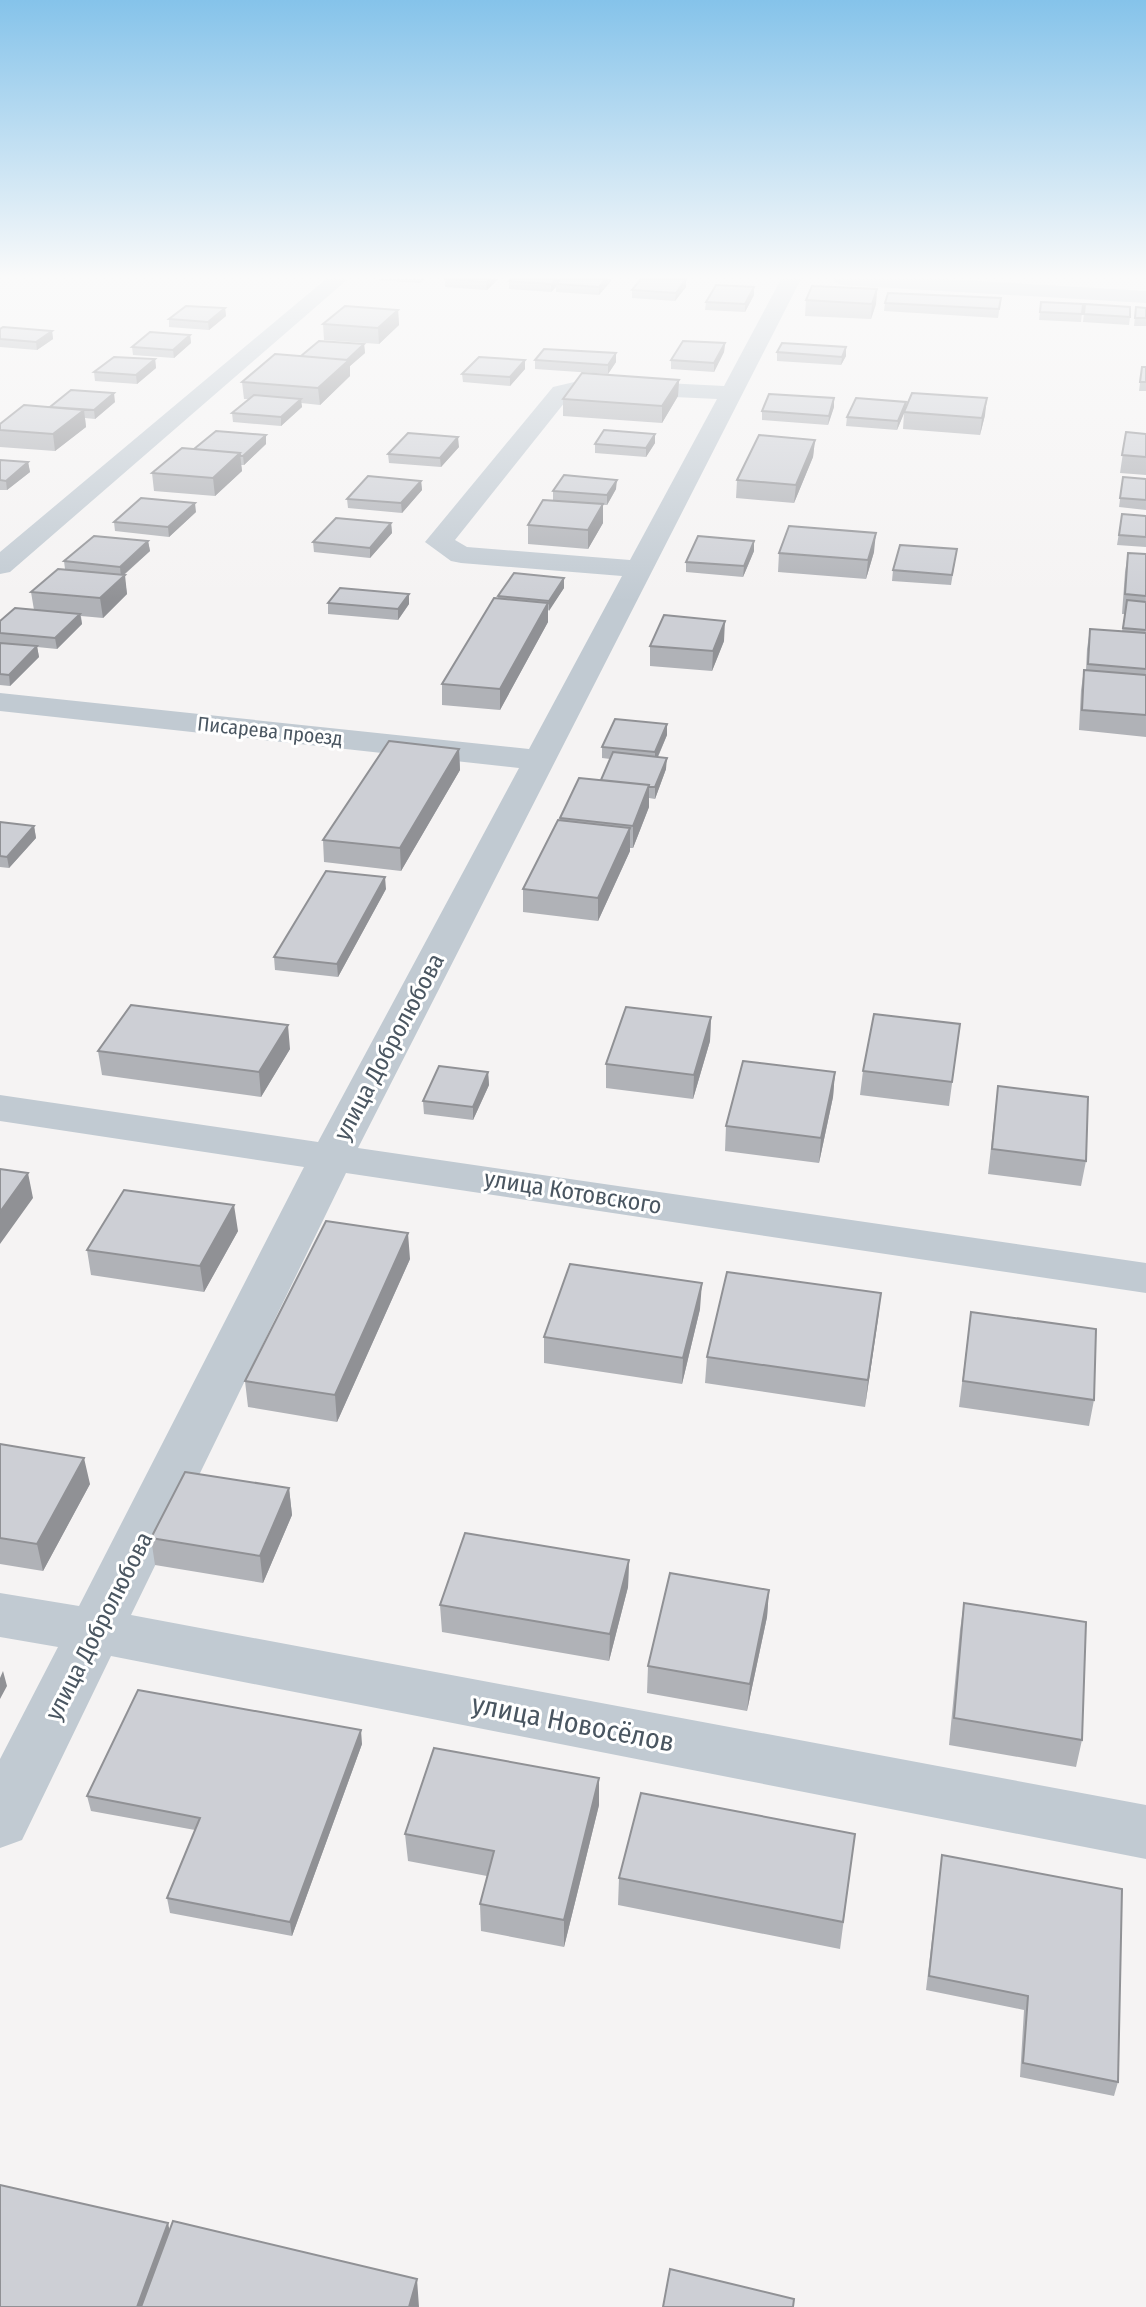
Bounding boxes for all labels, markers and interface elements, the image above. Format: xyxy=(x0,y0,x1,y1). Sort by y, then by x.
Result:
street label: Писарева проезд xyxy=(196,711,344,751)
street label: улица Добролюбова xyxy=(328,949,450,1145)
street label: улица Котовского xyxy=(482,1164,664,1220)
street label: улица Добролюбова xyxy=(39,1527,159,1725)
street label: улица Новосёлов xyxy=(469,1687,677,1759)

